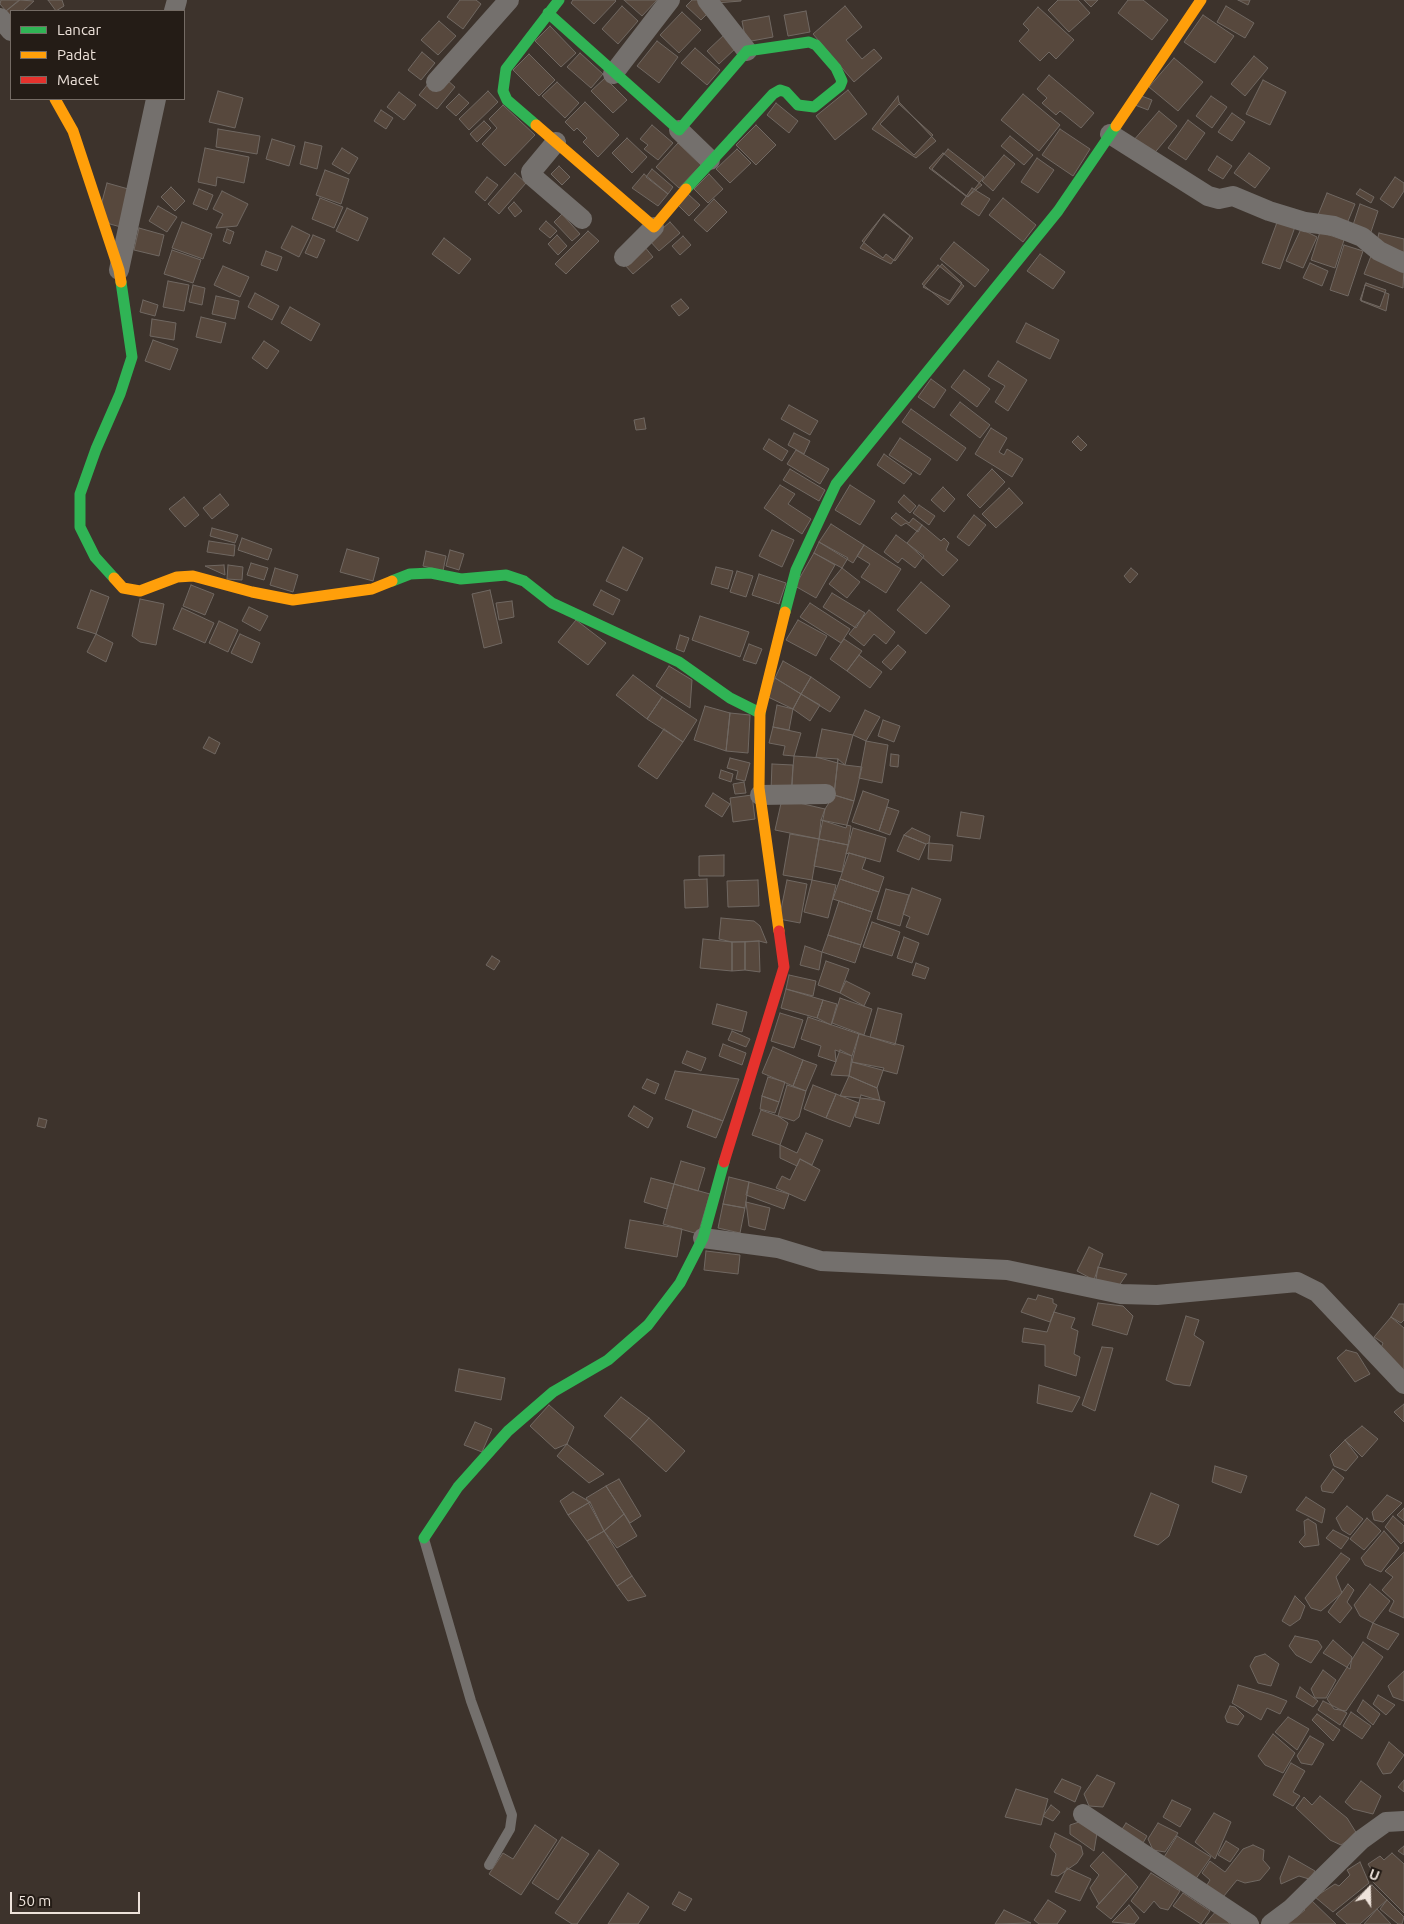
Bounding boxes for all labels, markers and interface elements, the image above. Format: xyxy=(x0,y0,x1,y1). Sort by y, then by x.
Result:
legend xyxy=(10,10,185,100)
text: Lancar xyxy=(57,21,101,38)
text: Padat xyxy=(57,46,96,63)
text: Macet xyxy=(57,71,99,88)
north arrow xyxy=(1344,1864,1394,1914)
text: U xyxy=(1367,1866,1382,1884)
scale bar xyxy=(12,1882,142,1914)
text: 50 m xyxy=(18,1892,51,1909)

